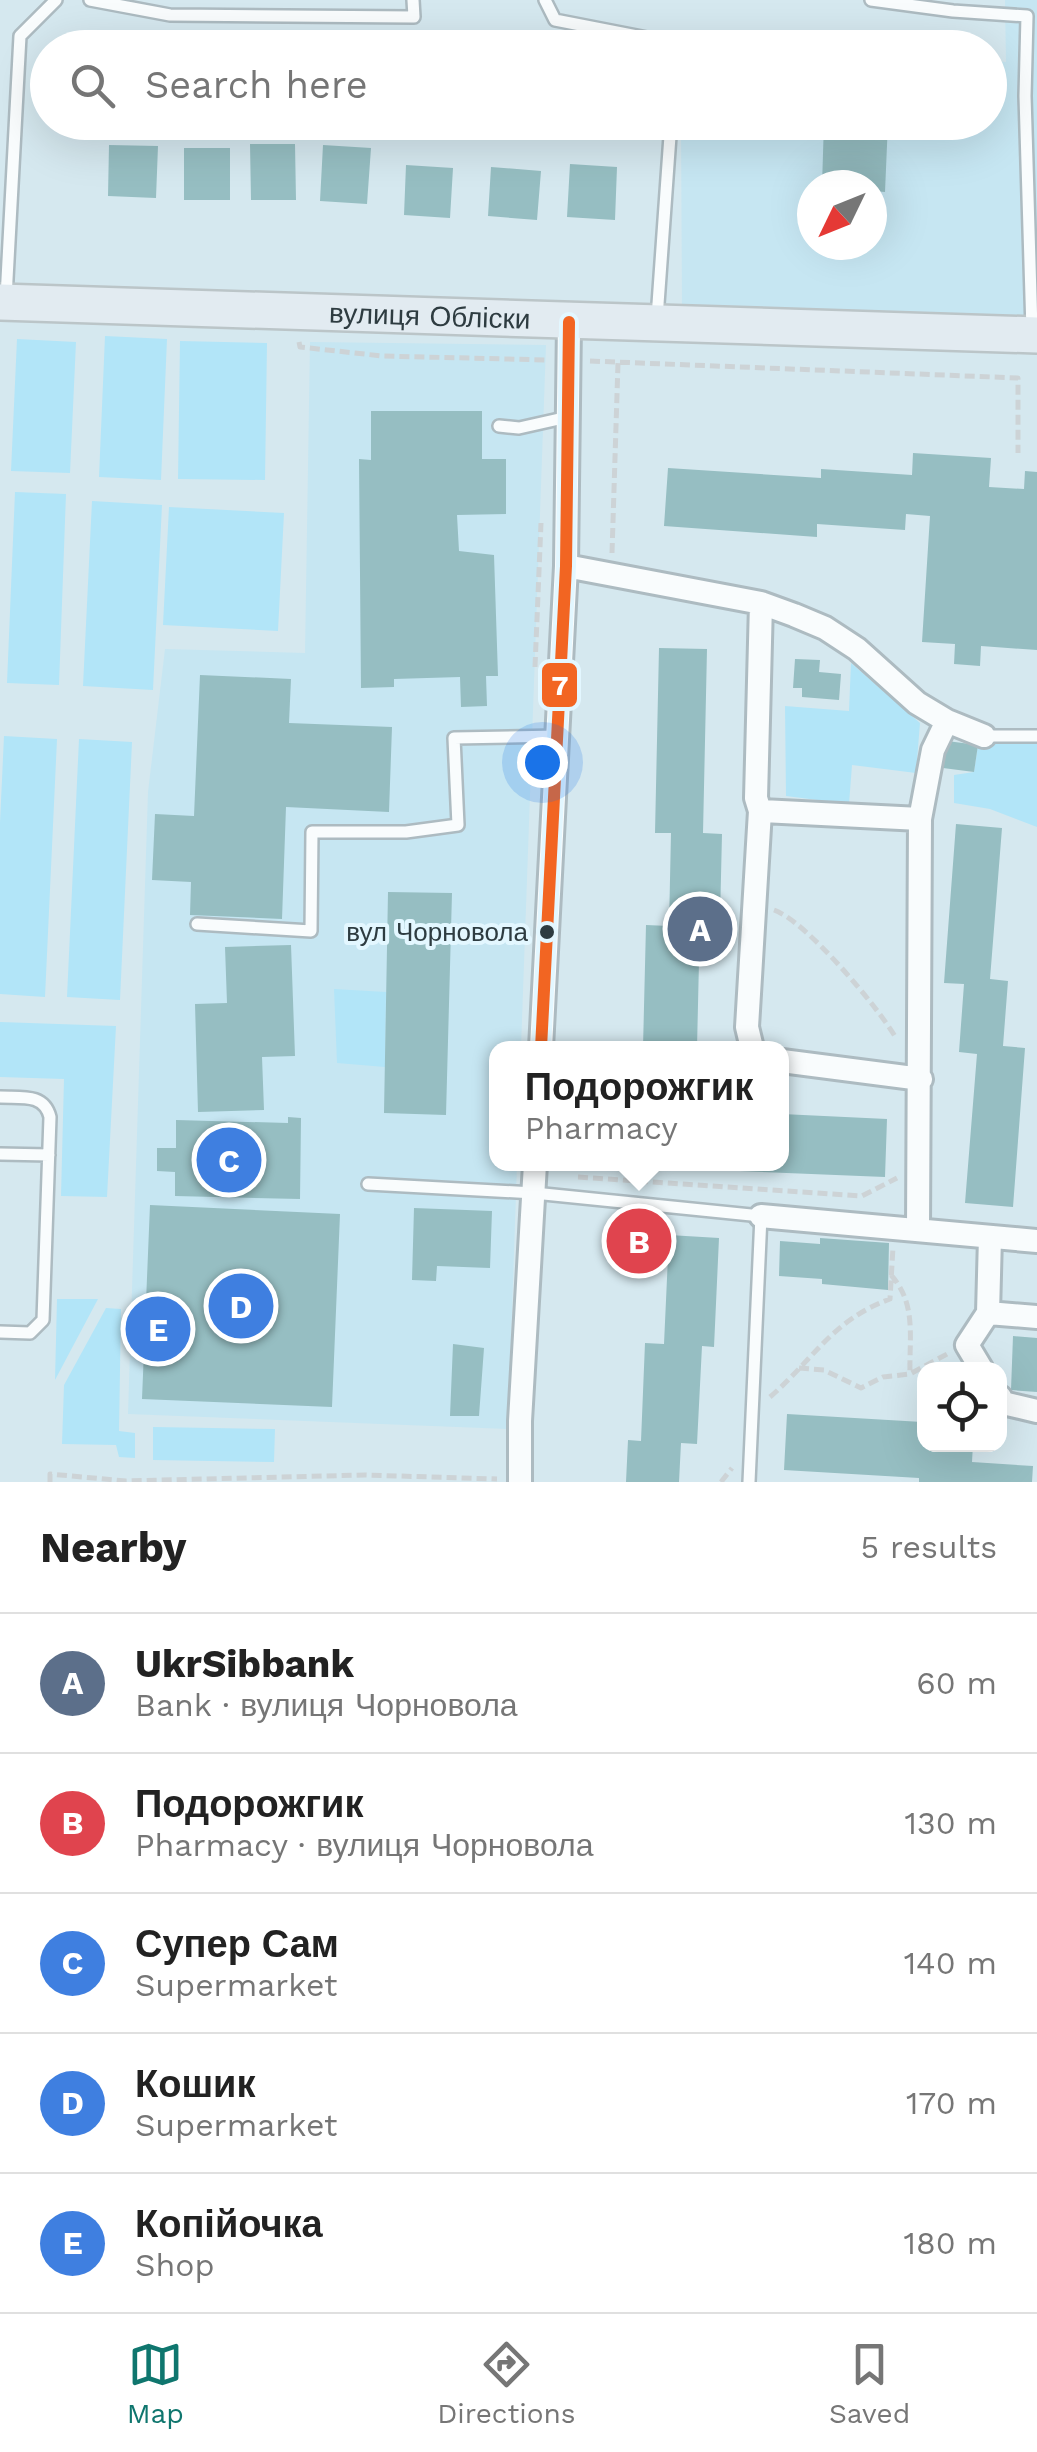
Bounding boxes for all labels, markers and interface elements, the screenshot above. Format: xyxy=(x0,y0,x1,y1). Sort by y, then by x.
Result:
search box xyxy=(30,30,1007,140)
icon: search xyxy=(65,58,120,113)
text: Search here xyxy=(145,63,368,107)
north arrow xyxy=(797,170,887,260)
street label: вулиця Обліски xyxy=(329,296,531,335)
line badge: 7 xyxy=(540,661,579,709)
text: 7 xyxy=(551,669,569,702)
your location xyxy=(517,737,568,788)
pin: A xyxy=(668,892,732,966)
place label: вул Чорновола xyxy=(346,917,529,947)
marker: вул Чорновола xyxy=(537,922,557,942)
popup xyxy=(489,1041,789,1171)
text: Подорожгик xyxy=(525,1065,753,1109)
text: Pharmacy xyxy=(525,1109,678,1147)
pin: C xyxy=(196,1122,262,1198)
pin: B xyxy=(606,1204,672,1278)
pin: D xyxy=(208,1268,274,1344)
pin: E xyxy=(126,1292,190,1366)
map controls xyxy=(917,1362,1007,1452)
button: locate xyxy=(917,1362,1007,1452)
text: Nearby xyxy=(40,1523,187,1572)
text: 5 results xyxy=(860,1528,997,1566)
text: UkrSibbank xyxy=(135,1642,354,1686)
text: A xyxy=(62,1664,83,1702)
text: 60 m xyxy=(916,1664,997,1702)
text: Bank · вулиця Чорновола xyxy=(135,1686,518,1724)
text: Подорожгик xyxy=(135,1782,363,1826)
text: B xyxy=(62,1804,83,1842)
text: 130 m xyxy=(905,1804,997,1842)
text: Pharmacy · вулиця Чорновола xyxy=(135,1826,594,1864)
text: Супер Сам xyxy=(135,1922,339,1966)
text: C xyxy=(62,1944,83,1982)
text: 140 m xyxy=(904,1944,997,1982)
text: Supermarket xyxy=(135,1966,337,2004)
text: Кошик xyxy=(135,2062,255,2106)
text: D xyxy=(61,2084,84,2122)
text: 170 m xyxy=(906,2084,997,2122)
text: Supermarket xyxy=(135,2106,337,2144)
text: Копійочка xyxy=(135,2202,323,2246)
text: E xyxy=(62,2224,83,2262)
text: 180 m xyxy=(903,2224,997,2262)
text: Shop xyxy=(135,2246,215,2284)
tab: Map xyxy=(127,2337,184,2430)
tab: Directions xyxy=(437,2337,576,2430)
tab: Saved xyxy=(829,2337,910,2430)

